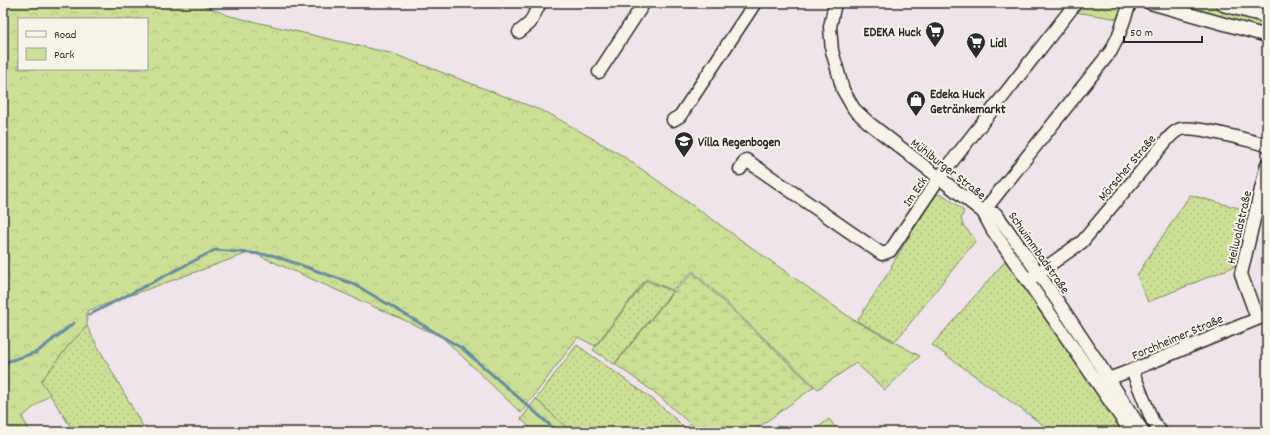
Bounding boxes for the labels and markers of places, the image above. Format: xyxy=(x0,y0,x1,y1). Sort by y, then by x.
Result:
supermarket icon: EDEKA Huck xyxy=(924,20,946,48)
place label: EDEKA Huck xyxy=(864,24,922,43)
supermarket icon: Lidl xyxy=(965,31,987,59)
place label: Lidl xyxy=(990,35,1008,54)
place label: Edeka Huck Getränkemarkt xyxy=(930,86,1006,120)
shop icon: Edeka Huck Getränkemarkt xyxy=(905,89,927,117)
school or university icon: Villa Regenbogen xyxy=(673,130,695,158)
place label: Villa Regenbogen xyxy=(698,134,780,153)

